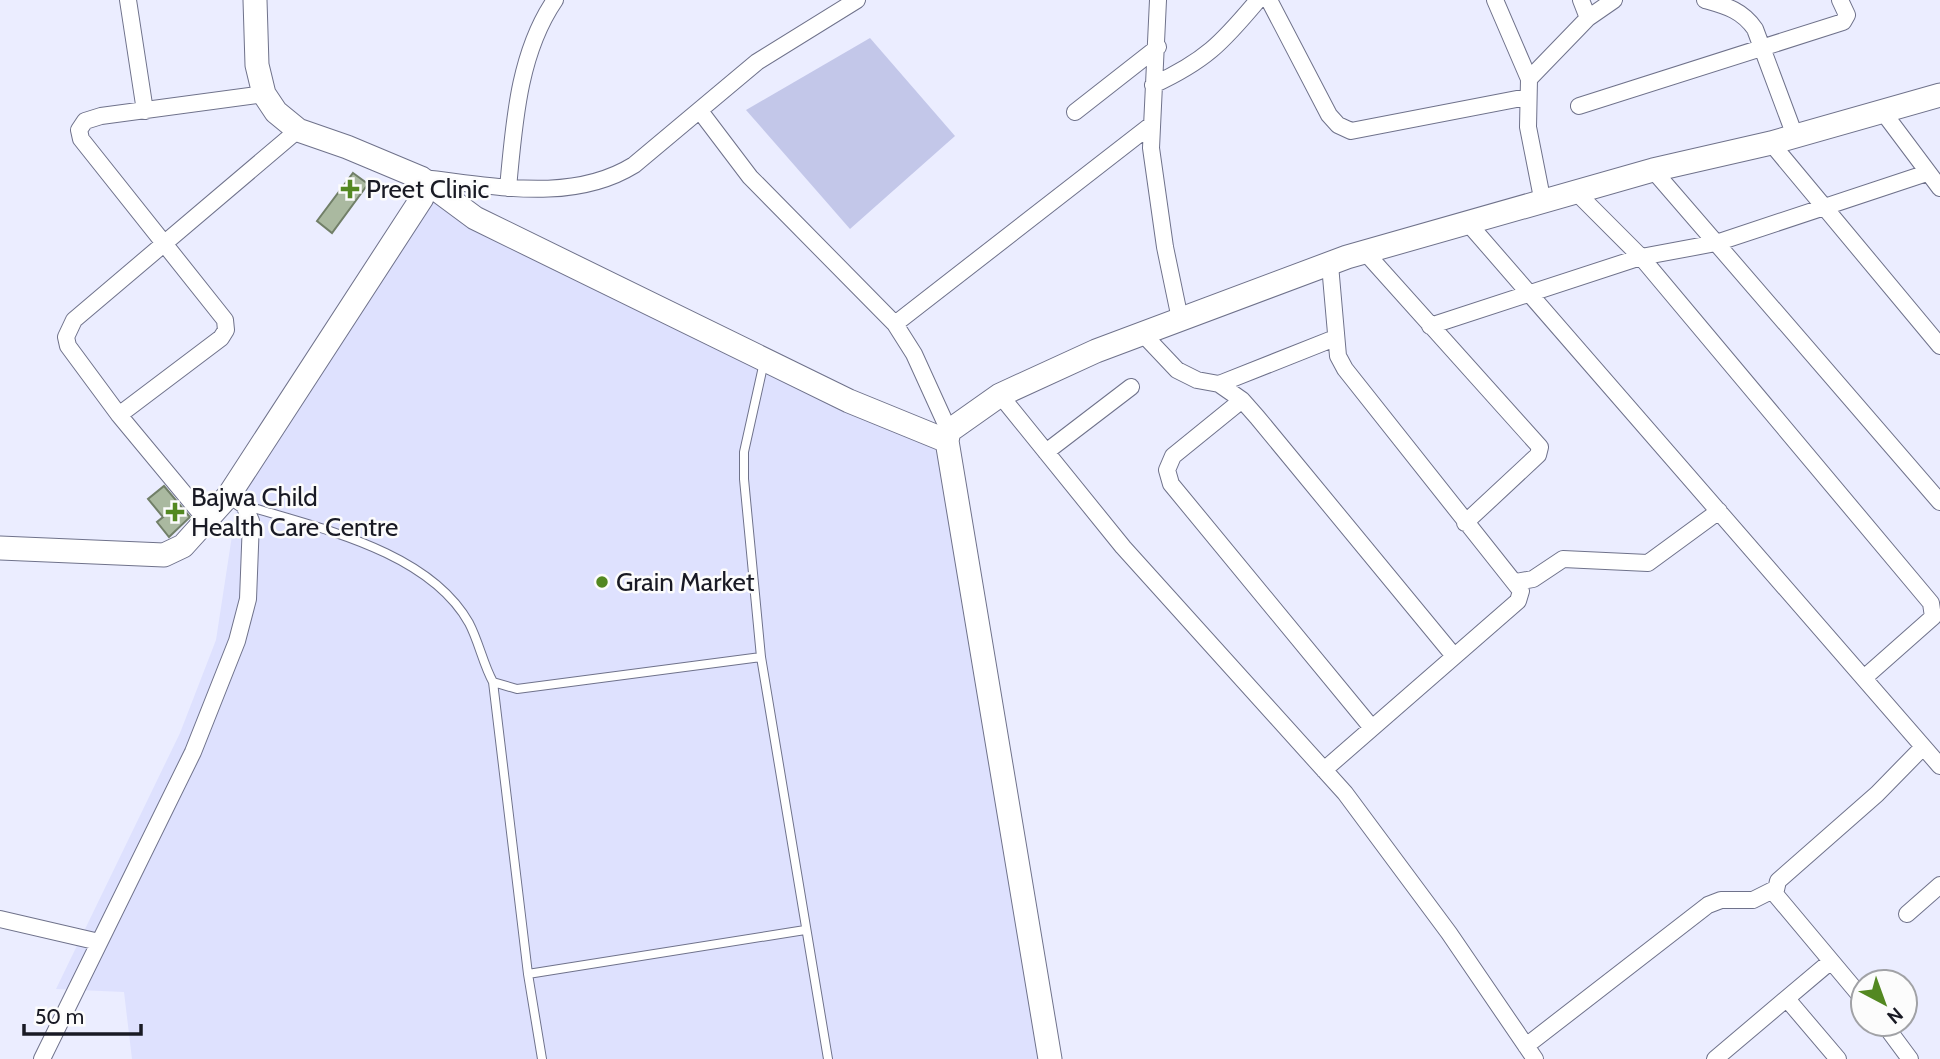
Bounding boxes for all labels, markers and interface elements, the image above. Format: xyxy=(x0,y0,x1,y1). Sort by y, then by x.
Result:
place label: Preet Clinic xyxy=(366,173,489,205)
marker: Preet Clinic xyxy=(340,179,360,199)
place label: Bajwa Child Health Care Centre xyxy=(191,481,398,543)
marker: Bajwa Child Health Care Centre xyxy=(165,502,185,522)
place label: Grain Market xyxy=(616,566,755,598)
marker: Grain Market xyxy=(594,574,610,590)
north arrow xyxy=(1849,968,1919,1038)
scale bar xyxy=(24,992,142,1036)
text: N xyxy=(1882,1002,1907,1029)
text: 50 m xyxy=(35,1004,84,1029)

